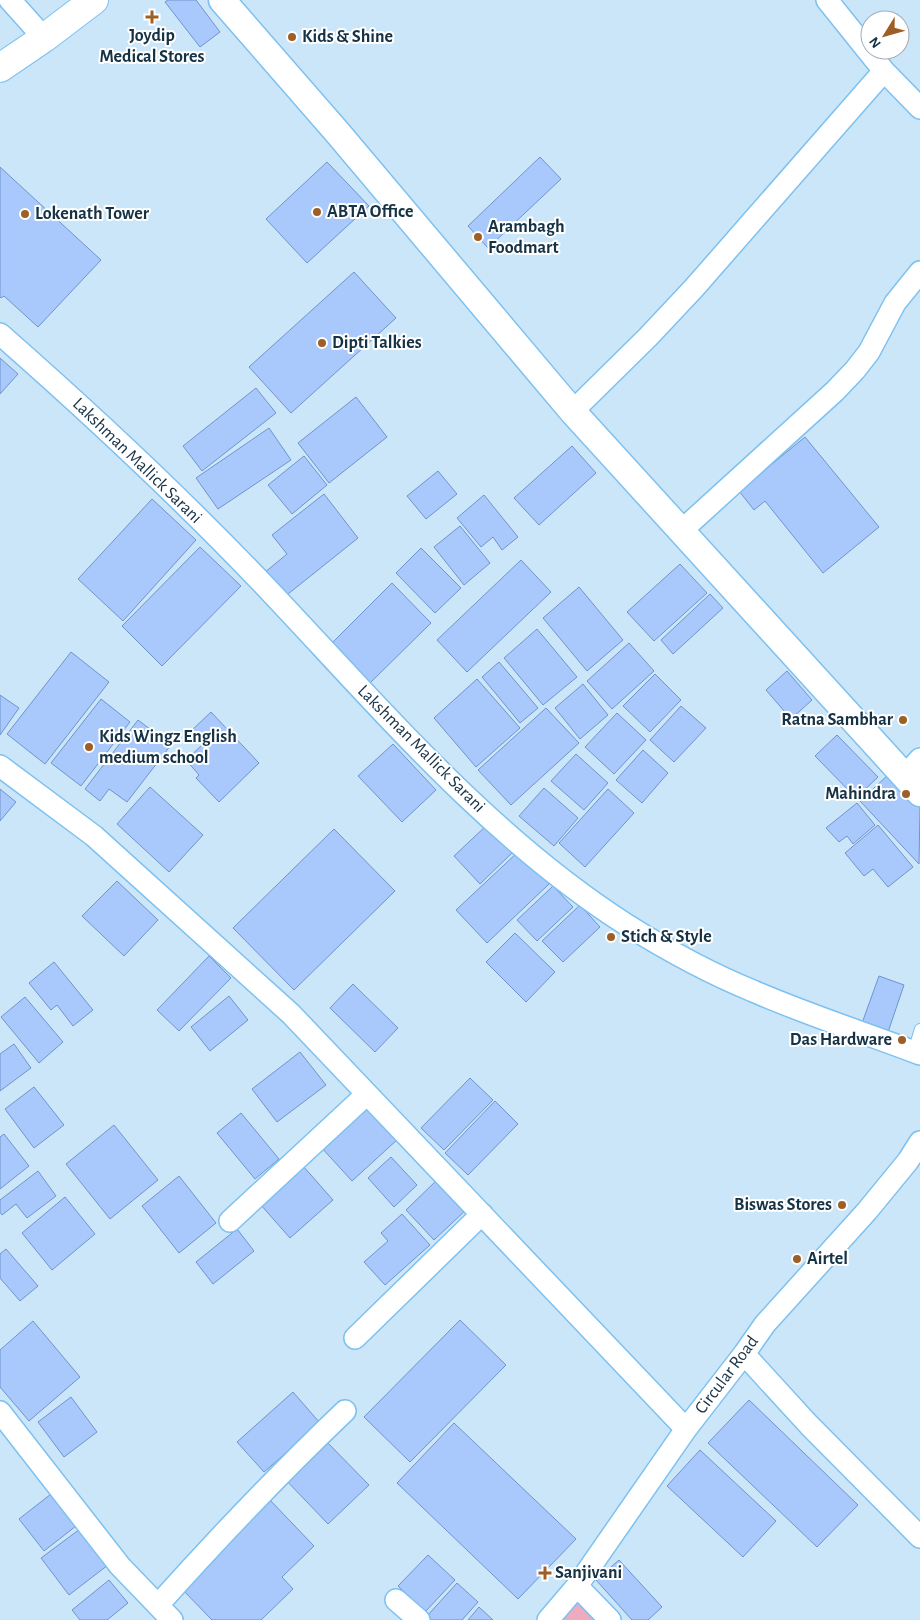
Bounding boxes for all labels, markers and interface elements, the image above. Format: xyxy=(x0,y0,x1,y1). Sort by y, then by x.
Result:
north arrow xyxy=(860,10,910,60)
marker: Joydip Medical Stores xyxy=(146,11,158,23)
place label: Joydip Medical Stores xyxy=(100,27,205,66)
place label: Kids & Shine xyxy=(302,28,393,46)
marker: Kids & Shine xyxy=(286,31,298,43)
text: N xyxy=(867,34,884,50)
place label: ABTA Office xyxy=(327,203,413,221)
place label: Lokenath Tower xyxy=(35,205,150,223)
marker: ABTA Office xyxy=(311,206,323,218)
marker: Lokenath Tower xyxy=(19,208,31,220)
place label: Arambagh Foodmart xyxy=(488,218,565,257)
marker: Arambagh Foodmart xyxy=(472,231,484,243)
place label: Dipti Talkies xyxy=(332,334,422,352)
marker: Dipti Talkies xyxy=(316,337,328,349)
street label: Lakshman Mallick Sarani xyxy=(69,395,205,527)
street label: Lakshman Mallick Sarani xyxy=(354,682,488,816)
place label: Ratna Sambhar xyxy=(781,711,894,729)
marker: Ratna Sambhar xyxy=(897,714,909,726)
place label: Kids Wingz English medium school xyxy=(99,728,237,767)
marker: Kids Wingz English medium school xyxy=(83,741,95,753)
place label: Mahindra xyxy=(825,785,896,803)
marker: Mahindra xyxy=(900,788,912,800)
place label: Stich & Style xyxy=(621,928,712,946)
marker: Stich & Style xyxy=(605,931,617,943)
place label: Das Hardware xyxy=(790,1031,892,1049)
marker: Das Hardware xyxy=(896,1034,908,1046)
place label: Biswas Stores xyxy=(734,1196,832,1214)
marker: Biswas Stores xyxy=(836,1199,848,1211)
place label: Airtel xyxy=(807,1250,848,1268)
marker: Airtel xyxy=(791,1253,803,1265)
street label: Circular Road xyxy=(692,1333,762,1417)
place label: Sanjivani xyxy=(555,1564,622,1582)
marker: Sanjivani xyxy=(539,1567,551,1579)

